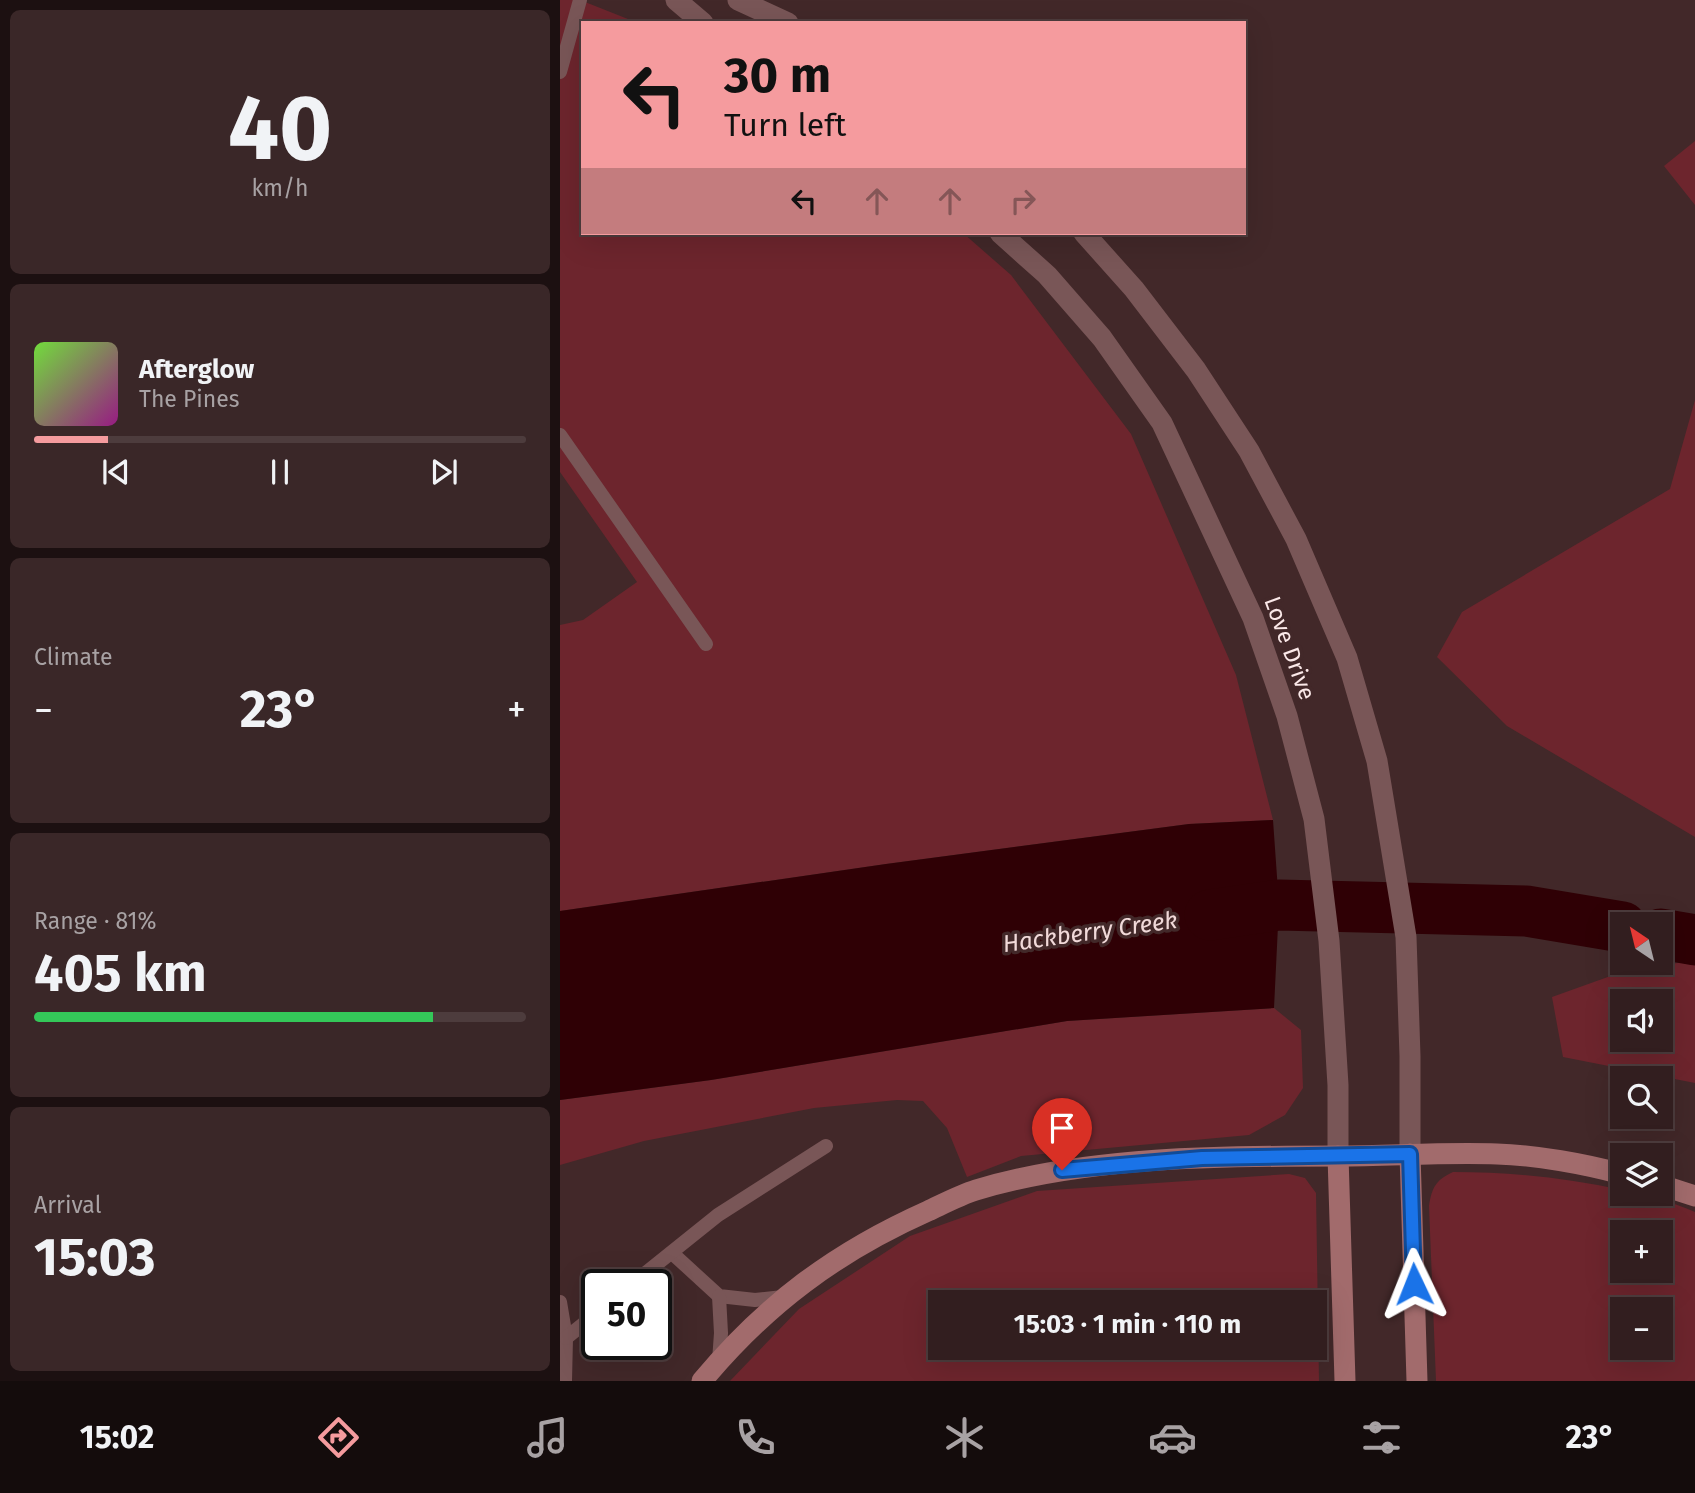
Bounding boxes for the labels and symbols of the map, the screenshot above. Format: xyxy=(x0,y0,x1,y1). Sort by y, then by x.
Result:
street label: Love Drive xyxy=(1258,592,1322,704)
water label: Hackberry Creek xyxy=(1001,906,1179,958)
north arrow xyxy=(1610,912,1673,975)
pin xyxy=(1032,1098,1092,1170)
position arrow xyxy=(1377,1247,1451,1321)
speed limit sign: 50 xyxy=(581,1269,672,1360)

